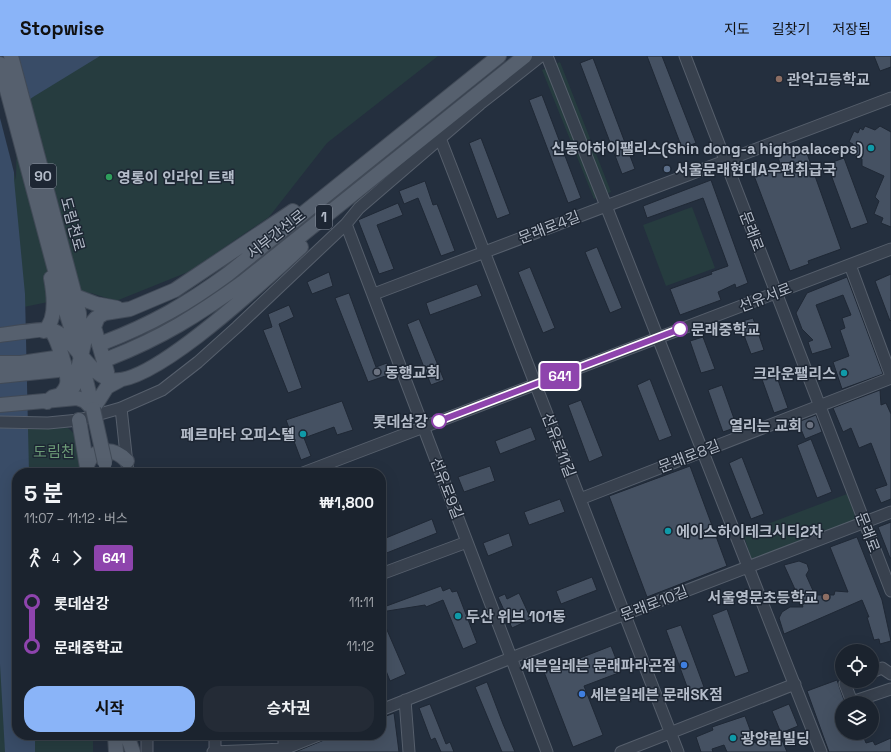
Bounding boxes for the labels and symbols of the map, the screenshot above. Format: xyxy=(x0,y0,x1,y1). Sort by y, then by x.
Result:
place label: 관악고등학교 xyxy=(787,70,870,89)
marker: 관악고등학교 xyxy=(774,74,784,84)
place label: 신동아하이팰리스(Shin dong-a highpalaceps) xyxy=(551,139,863,158)
marker: 신동아하이팰리스(Shin dong-a highpalaceps) xyxy=(866,143,876,153)
place label: 서울문래현대A우편취급국 xyxy=(675,160,837,179)
road number: 90 xyxy=(30,164,56,188)
marker: 서울문래현대A우편취급국 xyxy=(662,164,672,174)
place label: 영롱이 인라인 트랙 xyxy=(117,168,235,187)
marker: 영롱이 인라인 트랙 xyxy=(104,172,114,182)
street label: 도림천로 xyxy=(57,195,89,253)
street label: 서부간선로 xyxy=(243,205,309,263)
road number: 1 xyxy=(316,205,332,229)
street label: 문래로4길 xyxy=(515,207,583,247)
street label: 문래로 xyxy=(736,208,768,254)
street label: 선유서로 xyxy=(736,278,794,316)
place label: 문래중학교 xyxy=(691,320,760,339)
marker: 문래중학교 xyxy=(672,321,688,337)
place label: 동행교회 xyxy=(385,363,440,382)
line badge: 641 xyxy=(537,363,583,389)
place label: 크라운팰리스 xyxy=(753,364,836,383)
marker: 동행교회 xyxy=(372,367,382,377)
marker: 크라운팰리스 xyxy=(839,368,849,378)
street label: 선유로11길 xyxy=(538,410,580,480)
place label: 롯데삼강 xyxy=(373,412,428,431)
marker: 롯데삼강 xyxy=(431,413,447,429)
place label: 열리는 교회 xyxy=(729,416,802,435)
marker: 열리는 교회 xyxy=(805,420,815,430)
place label: 페르마타 오피스텔 xyxy=(181,425,295,444)
marker: 페르마타 오피스텔 xyxy=(298,429,308,439)
street label: 문래로8길 xyxy=(655,436,723,476)
park label: 도림천 xyxy=(33,442,75,461)
street label: 선유로9길 xyxy=(427,455,467,521)
street label: 문래로 xyxy=(852,509,884,555)
place label: 에이스하이테크시티2차 xyxy=(676,522,823,541)
marker: 에이스하이테크시티2차 xyxy=(663,526,673,536)
street label: 문래로10길 xyxy=(617,581,691,625)
place label: 서울영문초등학교 xyxy=(708,588,818,607)
marker: 서울영문초등학교 xyxy=(821,592,831,602)
place label: 두산 위브 101동 xyxy=(466,607,566,626)
marker: 두산 위브 101동 xyxy=(453,611,463,621)
place label: 세븐일레븐 문래파라곤점 xyxy=(520,656,676,675)
marker: 세븐일레븐 문래파라곤점 xyxy=(679,660,689,670)
place label: 세븐일레븐 문래SK점 xyxy=(590,685,723,704)
marker: 세븐일레븐 문래SK점 xyxy=(577,689,587,699)
place label: 광양림빌딩 xyxy=(741,729,810,748)
marker: 광양림빌딩 xyxy=(728,733,738,743)

